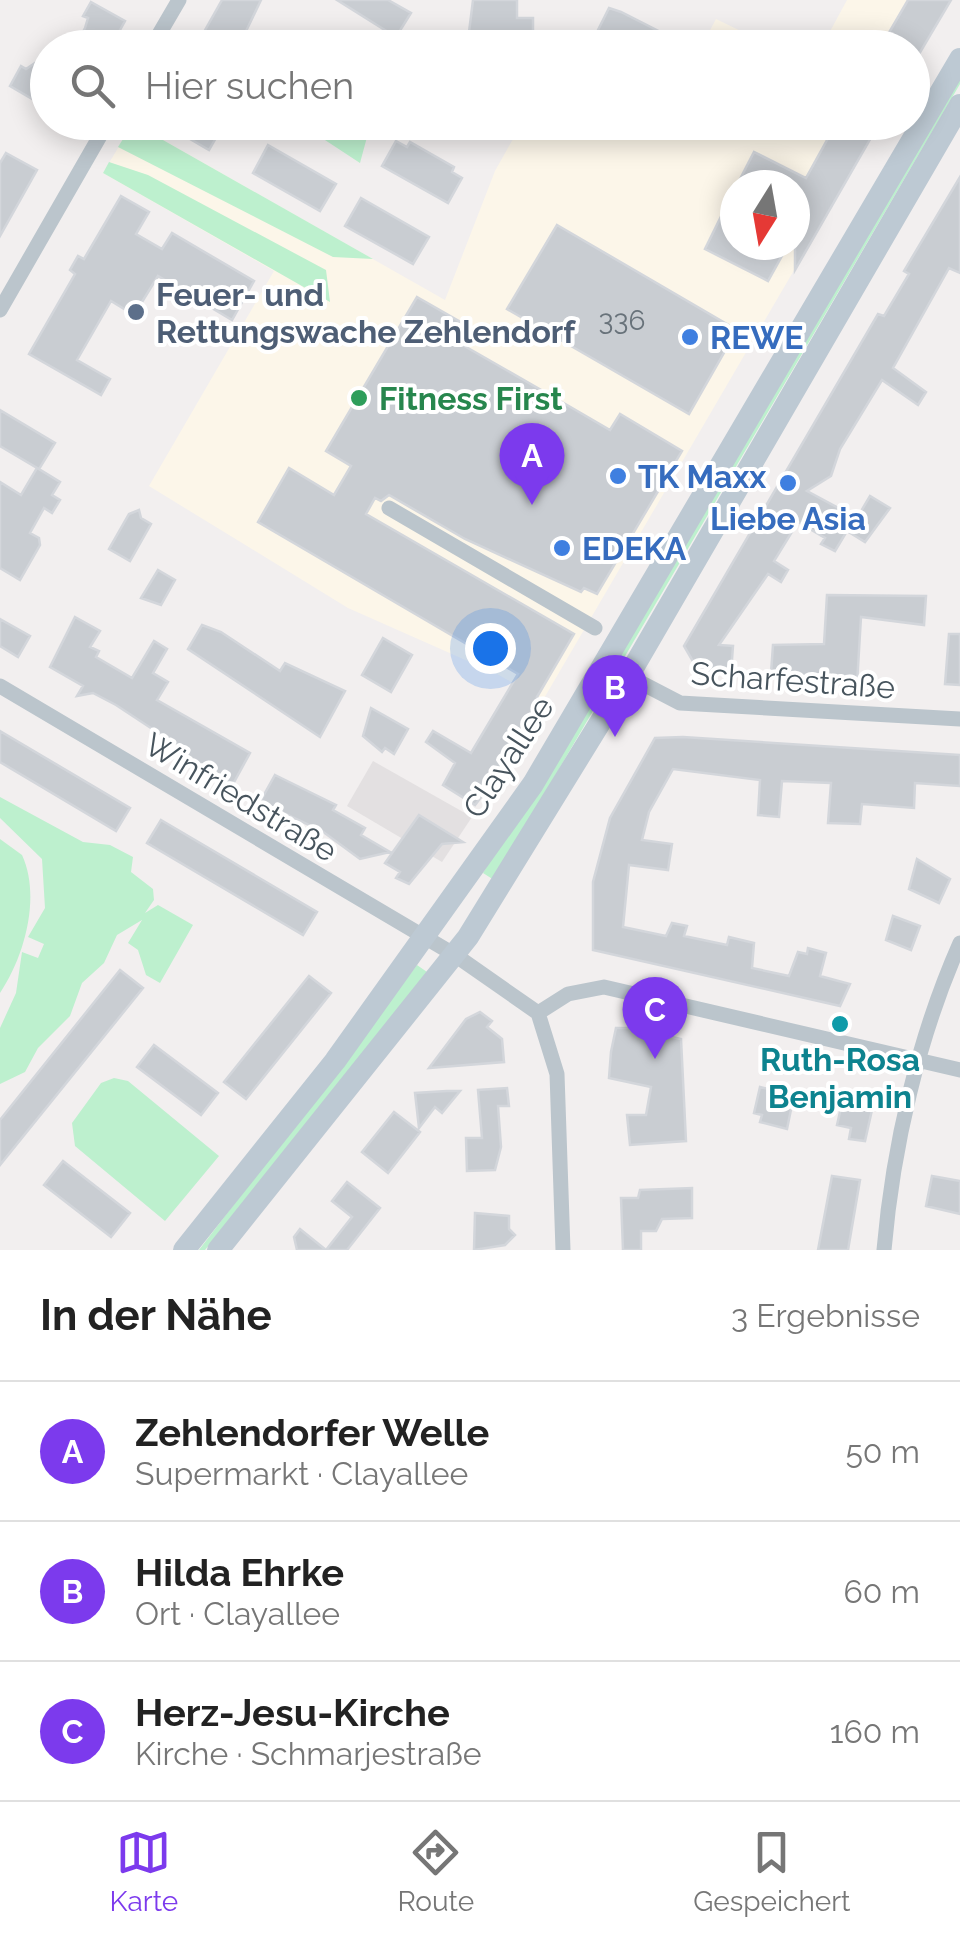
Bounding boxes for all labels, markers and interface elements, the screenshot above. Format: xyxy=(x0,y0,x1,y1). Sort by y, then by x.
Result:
search box xyxy=(30,30,930,140)
icon: search xyxy=(65,58,120,113)
text: Hier suchen xyxy=(145,63,354,108)
north arrow xyxy=(720,170,810,260)
place label: Feuer- und Rettungswache Zehlendorf xyxy=(156,276,576,350)
marker: Feuer- und Rettungswache Zehlendorf xyxy=(125,301,147,323)
house number: 336 xyxy=(599,304,645,337)
place label: REWE xyxy=(710,319,803,356)
marker: REWE xyxy=(679,326,701,348)
place label: Fitness First xyxy=(379,380,563,417)
marker: Fitness First xyxy=(348,387,370,409)
pin: A xyxy=(500,422,564,505)
place label: TK Maxx xyxy=(638,458,766,495)
marker: TK Maxx xyxy=(607,465,629,487)
marker: Liebe Asia xyxy=(777,472,799,494)
place label: Liebe Asia xyxy=(710,500,866,537)
place label: EDEKA xyxy=(582,530,687,567)
marker: EDEKA xyxy=(551,537,573,559)
your location xyxy=(465,623,516,674)
pin: B xyxy=(582,654,648,737)
street label: Scharfestraße xyxy=(690,654,896,706)
street label: Clayallee xyxy=(455,690,561,824)
street label: Winfriedstraße xyxy=(138,725,344,869)
pin: C xyxy=(622,976,688,1059)
marker: Ruth-Rosa Benjamin xyxy=(829,1013,851,1035)
place label: Ruth-Rosa Benjamin xyxy=(760,1041,920,1115)
text: In der Nähe xyxy=(40,1291,272,1340)
text: 3 Ergebnisse xyxy=(731,1297,920,1334)
text: Zehlendorfer Welle xyxy=(135,1410,489,1455)
text: A xyxy=(62,1433,83,1470)
text: 50 m xyxy=(845,1433,920,1470)
text: Supermarkt · Clayallee xyxy=(135,1455,468,1492)
text: Hilda Ehrke xyxy=(135,1550,344,1595)
text: B xyxy=(62,1573,83,1610)
text: 60 m xyxy=(844,1573,920,1610)
text: Ort · Clayallee xyxy=(135,1595,340,1632)
text: Herz-Jesu-Kirche xyxy=(135,1690,450,1735)
text: C xyxy=(62,1713,83,1750)
text: 160 m xyxy=(830,1713,920,1750)
text: Kirche · Schmarjestraße xyxy=(135,1735,482,1772)
tab: Karte xyxy=(110,1825,178,1918)
tab: Route xyxy=(397,1825,474,1918)
tab: Gespeichert xyxy=(693,1825,850,1918)

